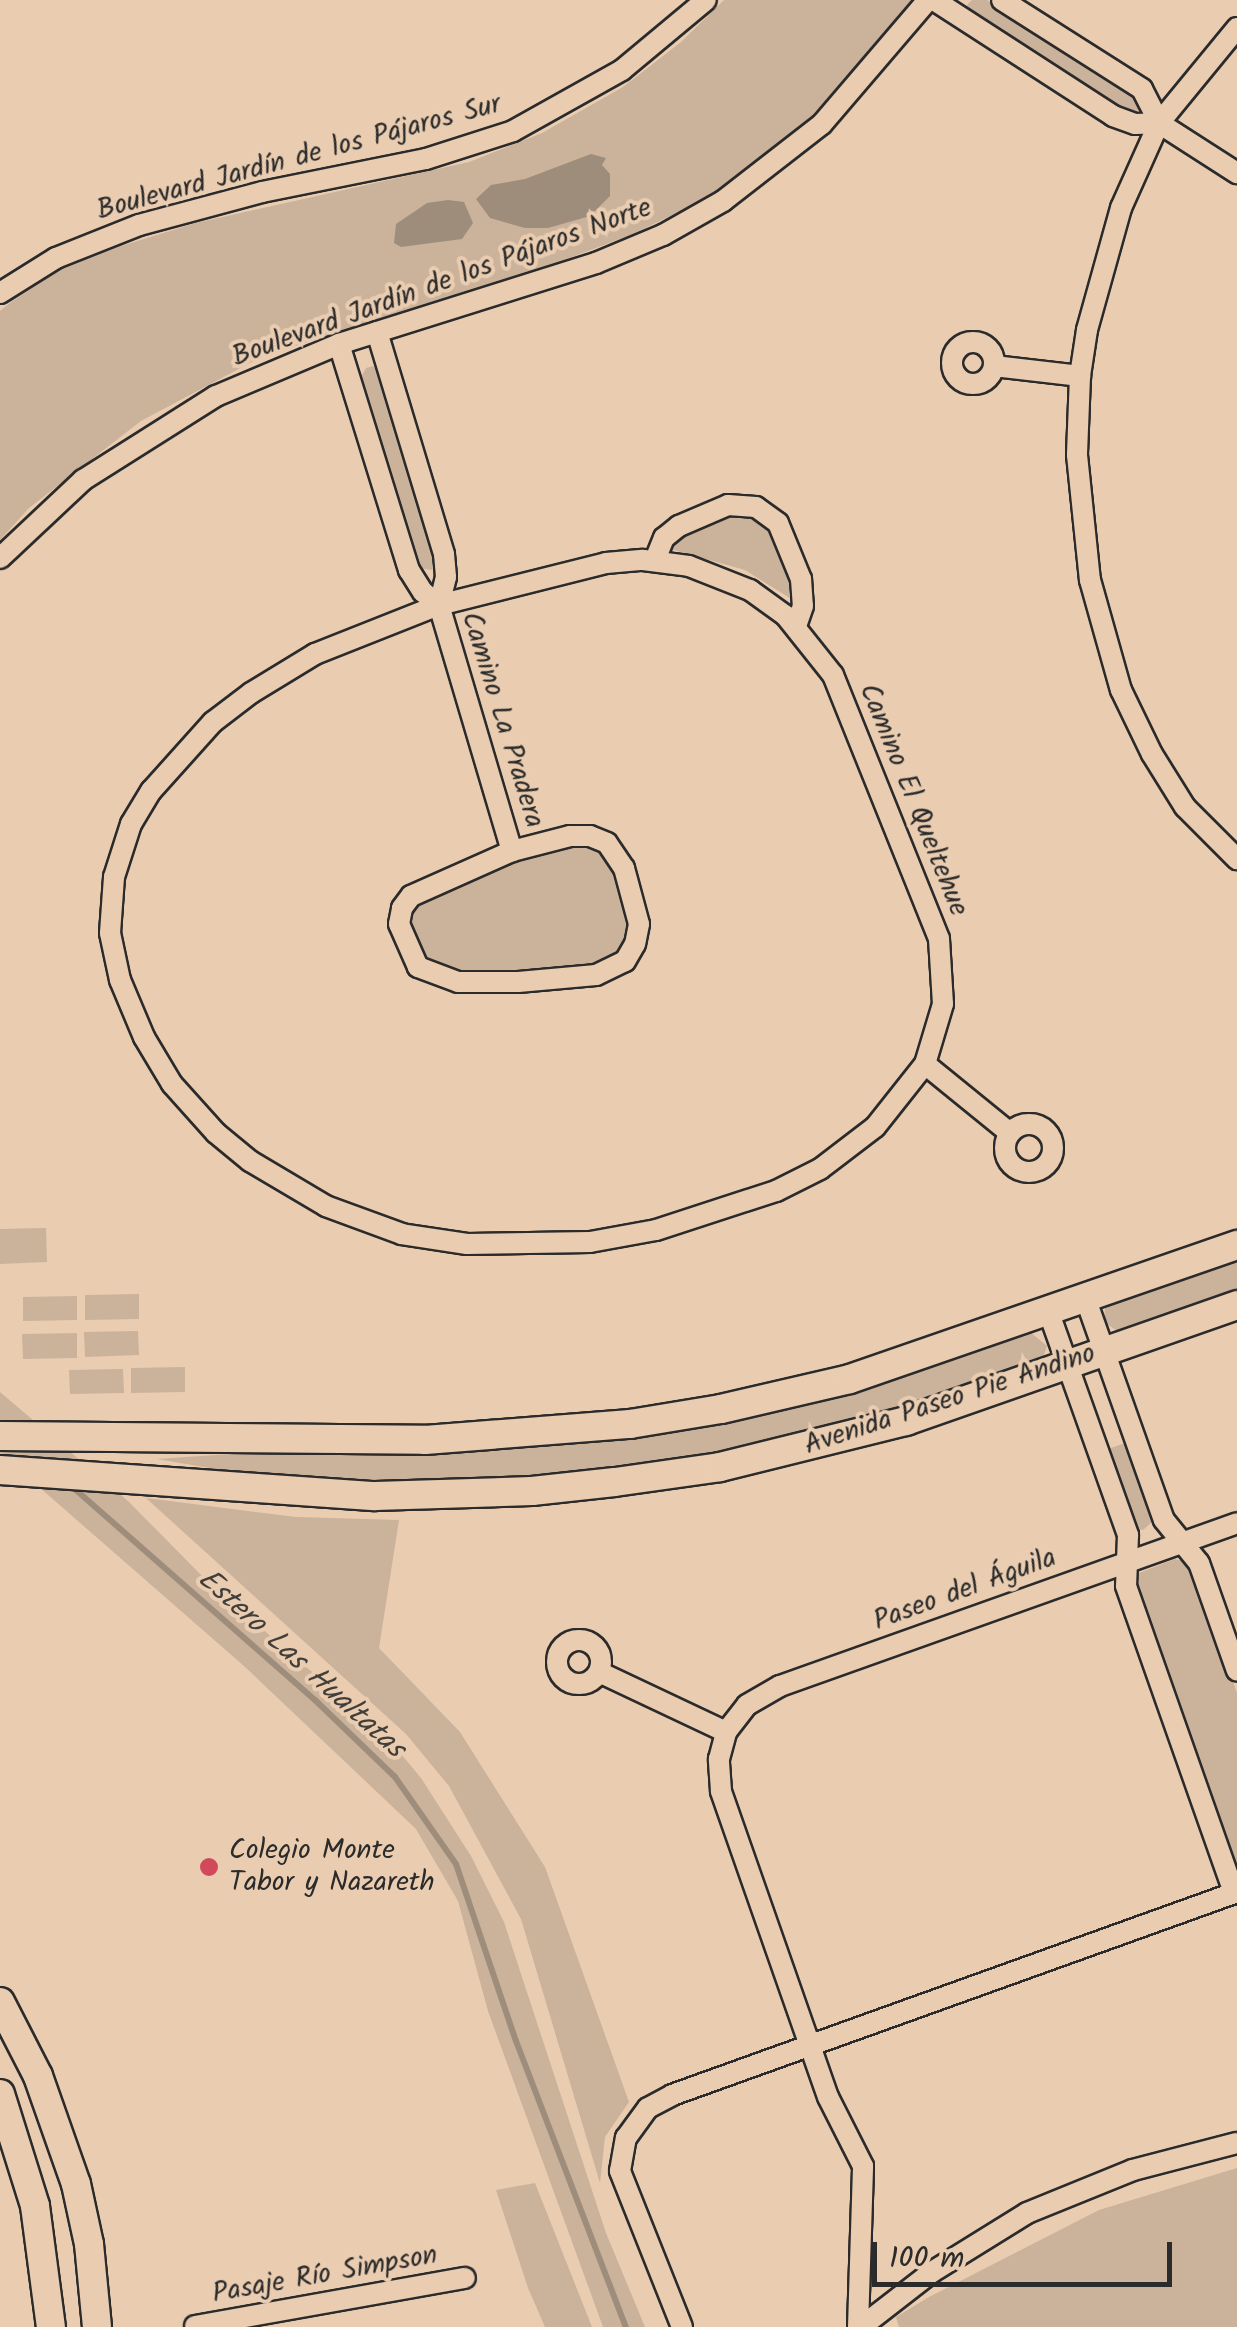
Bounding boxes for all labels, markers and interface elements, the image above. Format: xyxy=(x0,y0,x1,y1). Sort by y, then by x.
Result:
street label: Boulevard Jardín de los Pájaros Sur xyxy=(93,88,505,228)
street label: Boulevard Jardín de los Pájaros Norte xyxy=(228,191,656,375)
street label: Camino La Pradera xyxy=(453,608,551,832)
street label: Camino El Queltehue xyxy=(851,679,975,921)
street label: Avenida Paseo Pie Andino xyxy=(800,1337,1100,1463)
street label: Paseo del Águila xyxy=(869,1541,1061,1639)
water label: Estero Las Hualtatas xyxy=(190,1562,412,1766)
place label: Colegio Monte Tabor y Nazareth xyxy=(229,1834,435,1900)
marker: Colegio Monte Tabor y Nazareth xyxy=(198,1856,220,1878)
scale bar xyxy=(877,2222,1177,2284)
text: 100 m xyxy=(889,2235,964,2283)
street label: Pasaje Río Simpson xyxy=(210,2239,440,2311)

